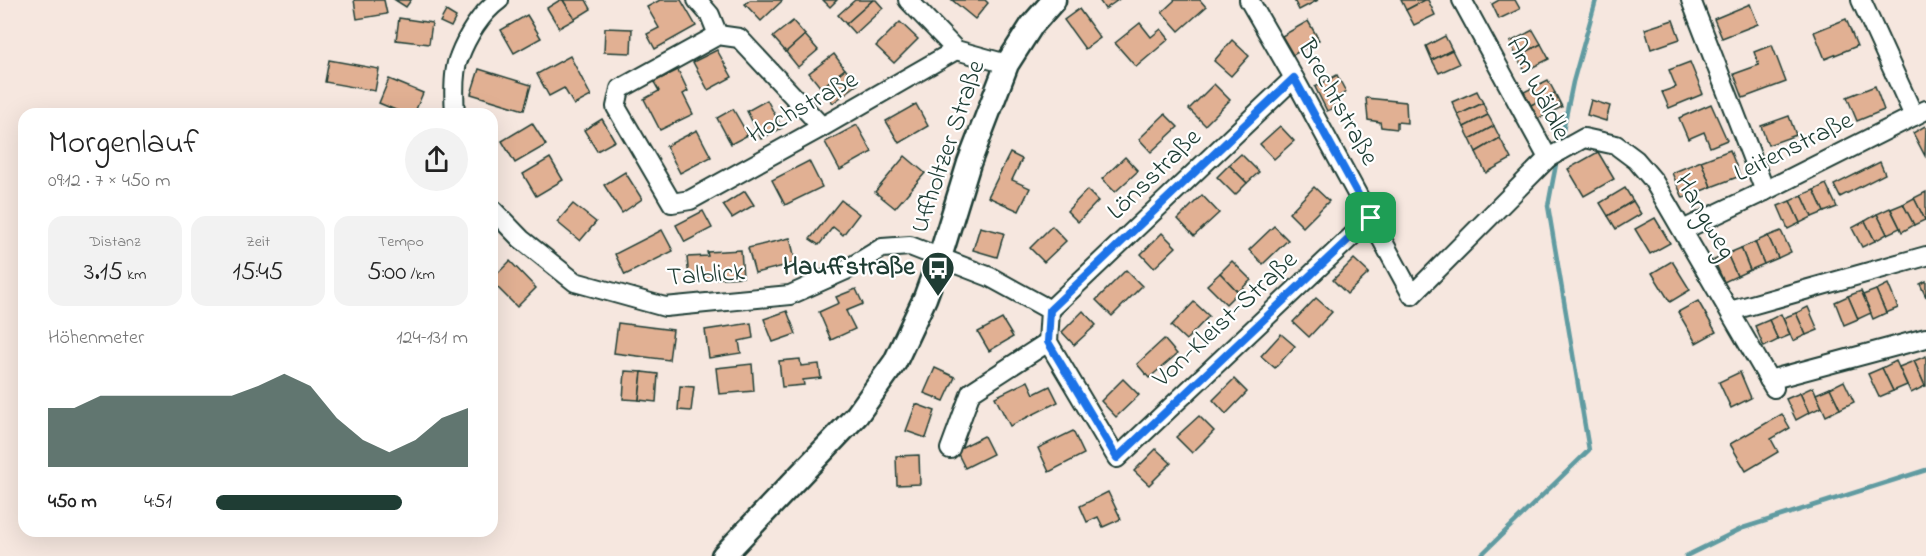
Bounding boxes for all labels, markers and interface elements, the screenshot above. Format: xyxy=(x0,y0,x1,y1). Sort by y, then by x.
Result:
street label: Am Wäldle xyxy=(1495,31,1579,147)
street label: Brechtstraße xyxy=(1286,32,1388,173)
street label: Uffholtzer Straße xyxy=(902,55,996,239)
street label: Hochstraße xyxy=(741,62,866,154)
street label: Leitenstraße xyxy=(1728,103,1860,193)
text: Morgenlauf xyxy=(48,120,199,168)
street label: Lönsstraße xyxy=(1099,120,1211,230)
button: share xyxy=(405,128,468,191)
text: 09:12 · 7 × 450 m xyxy=(48,167,171,196)
street label: Hangweg xyxy=(1663,167,1745,267)
pin xyxy=(1345,192,1396,243)
icon: arrive xyxy=(1354,201,1387,234)
text: Distanz xyxy=(89,230,141,254)
text: Zeit xyxy=(246,230,270,254)
text: Tempo xyxy=(378,230,424,254)
street label: Von-Kleist-Straße xyxy=(1144,242,1307,398)
place label: Hauffstraße xyxy=(783,249,916,287)
bus stop icon: Hauffstraße xyxy=(920,250,956,297)
text: 3.15 xyxy=(84,254,123,292)
text: 15:45 xyxy=(233,254,283,292)
text: 5:00 xyxy=(367,254,407,292)
street label: Talblick xyxy=(666,254,747,298)
text: km xyxy=(123,263,146,287)
text: /km xyxy=(407,263,435,287)
text: Höhenmeter xyxy=(48,324,144,353)
text: 124–131 m xyxy=(396,324,468,353)
text: 450 m xyxy=(48,488,97,517)
text: 4:51 xyxy=(144,488,172,517)

